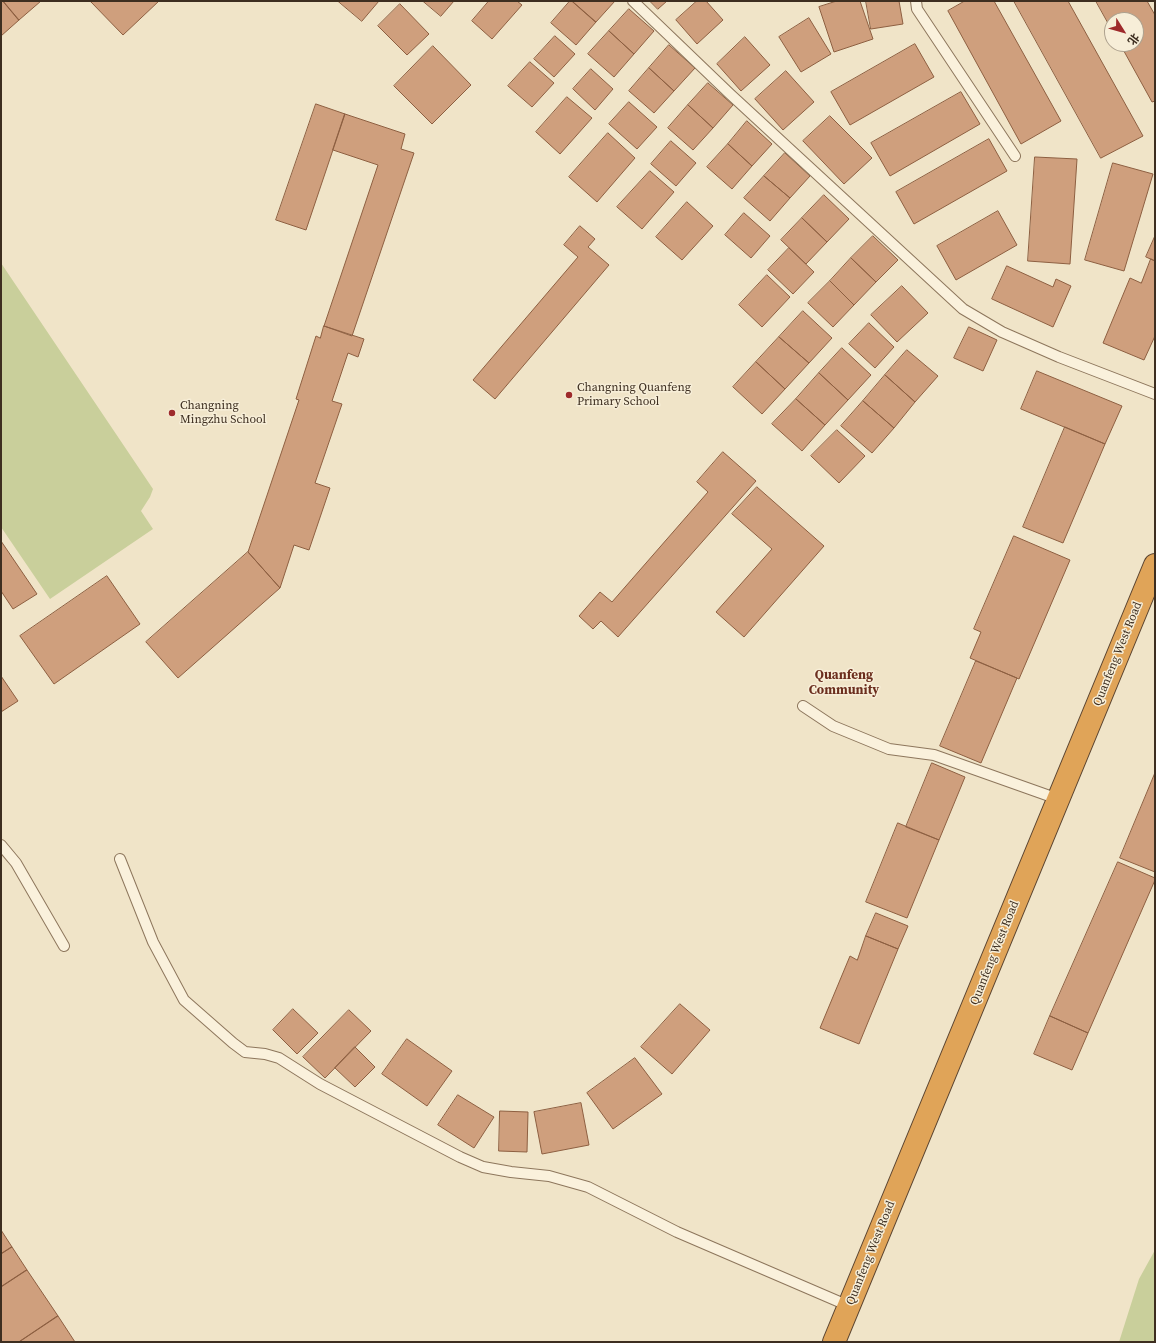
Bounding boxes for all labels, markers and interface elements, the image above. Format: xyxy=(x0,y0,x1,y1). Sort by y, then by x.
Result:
north arrow xyxy=(1104,12,1144,52)
text: 北 xyxy=(1124,30,1142,48)
place label: Changning Quanfeng Primary School xyxy=(577,381,691,409)
marker: Changning Quanfeng Primary School xyxy=(564,390,574,400)
place label: Changning Mingzhu School xyxy=(180,399,266,427)
marker: Changning Mingzhu School xyxy=(167,408,177,418)
street label: Quanfeng West Road xyxy=(1090,600,1146,708)
district label: Quanfeng Community xyxy=(809,668,879,699)
street label: Quanfeng West Road xyxy=(967,899,1023,1007)
street label: Quanfeng West Road xyxy=(843,1199,899,1307)

